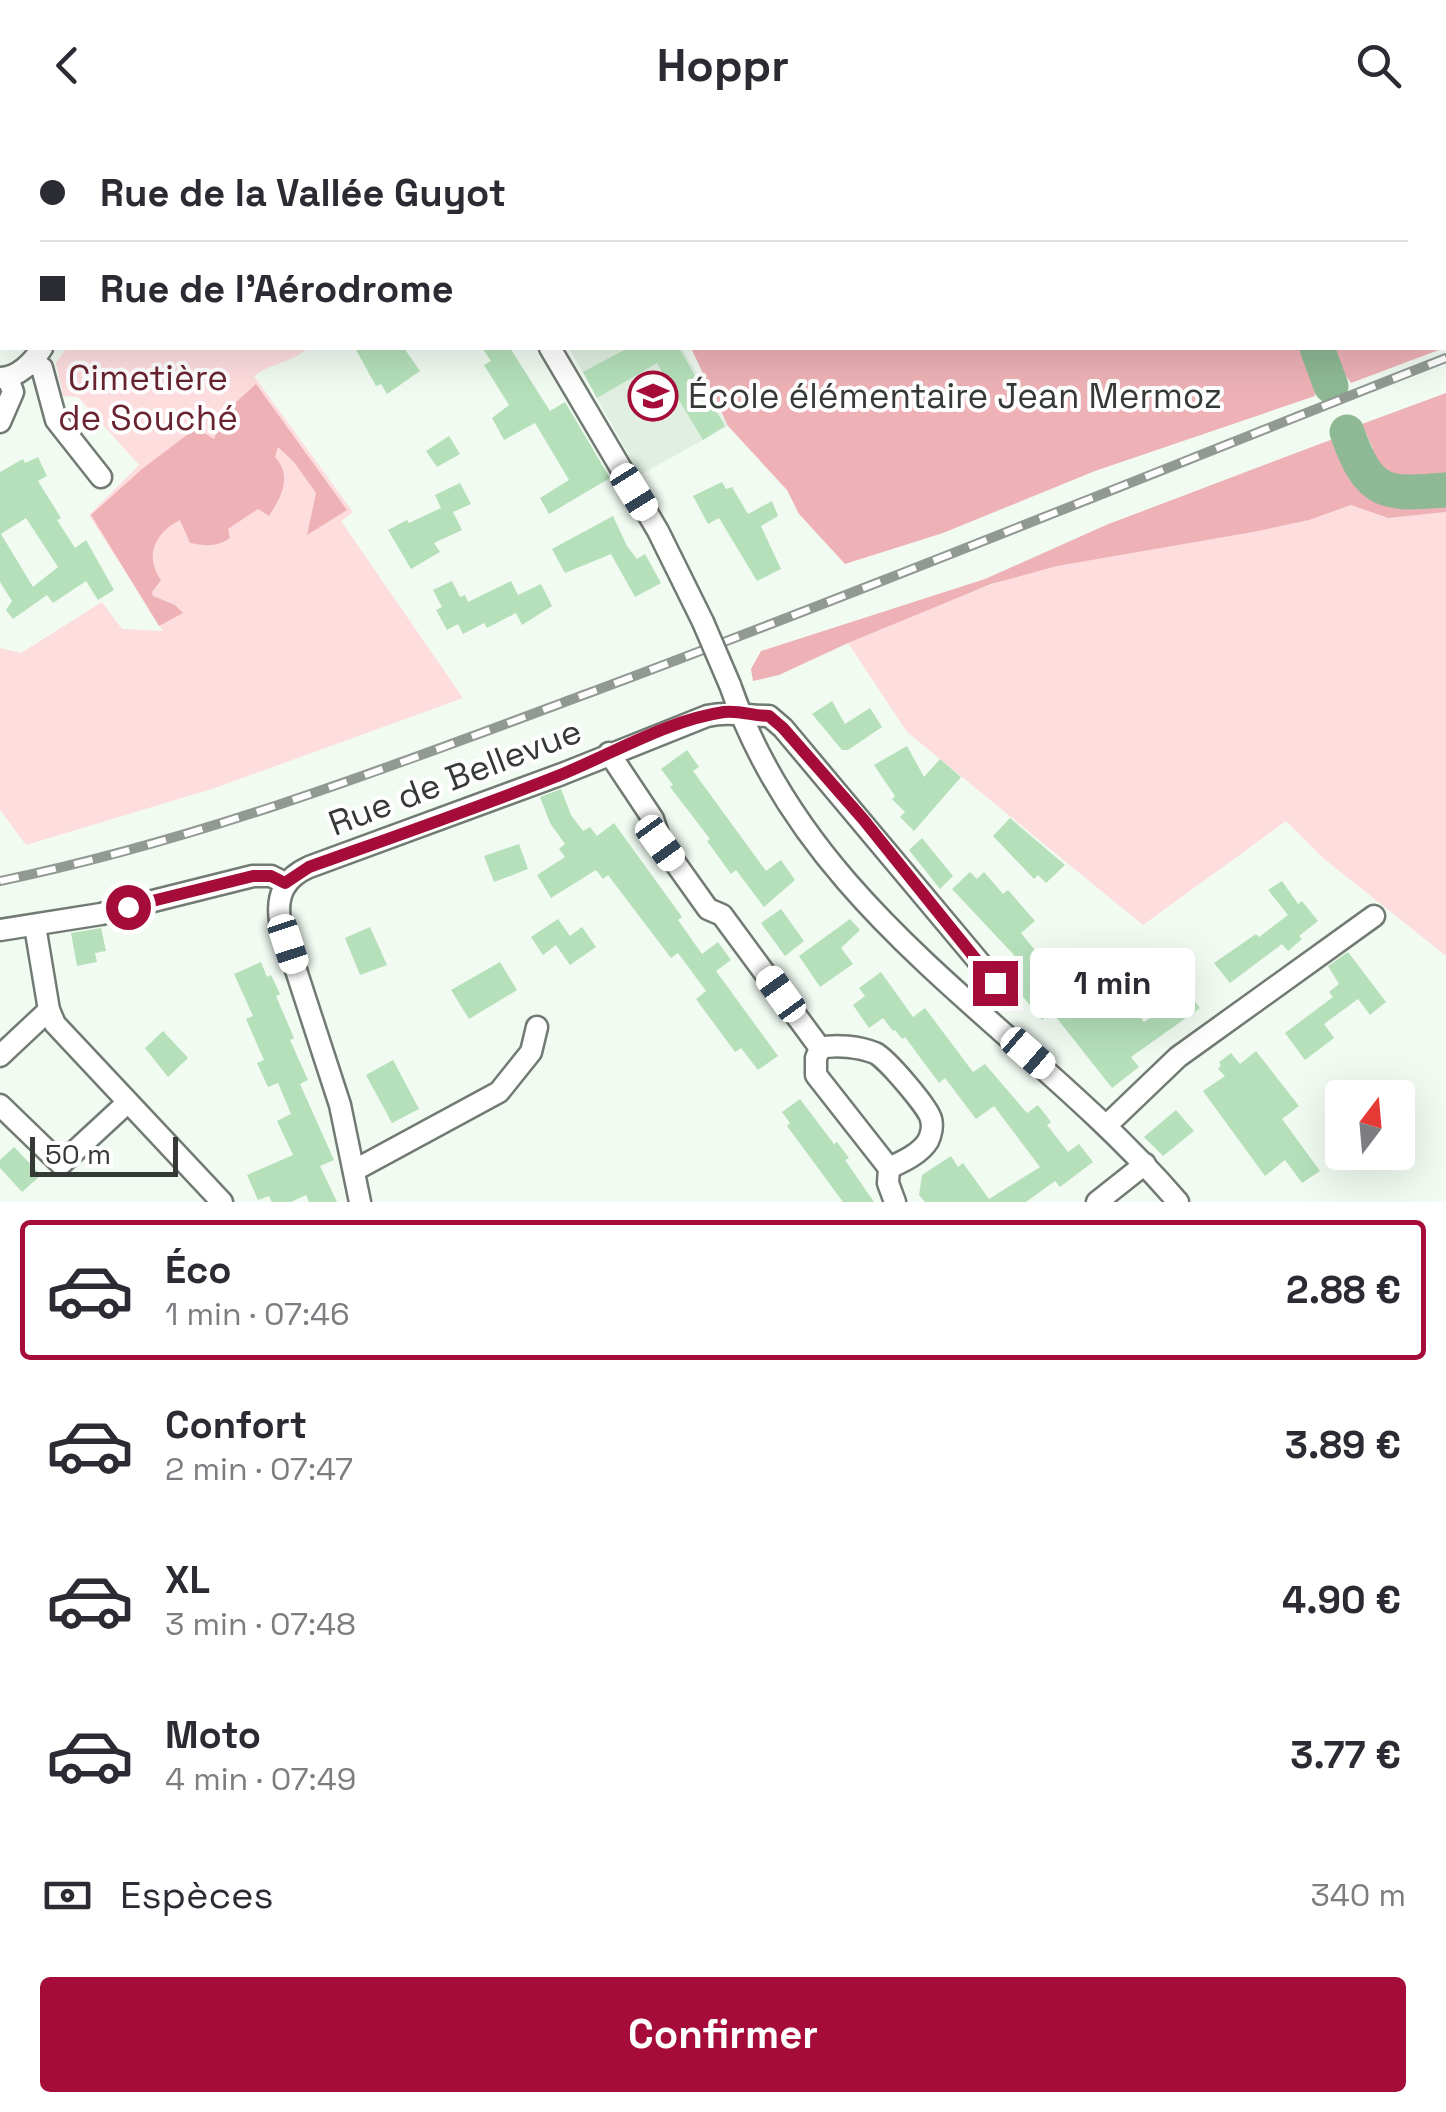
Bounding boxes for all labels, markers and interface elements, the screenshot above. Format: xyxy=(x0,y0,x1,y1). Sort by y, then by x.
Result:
text: Hoppr xyxy=(657,37,789,94)
icon: back xyxy=(40,38,95,93)
icon: search xyxy=(1351,38,1406,93)
text: Rue de la Vallée Guyot xyxy=(100,169,506,217)
text: Rue de l'Aérodrome xyxy=(100,265,454,313)
park label: Cimetière de Souché xyxy=(58,356,238,440)
school or university icon: École élémentaire Jean Mermoz xyxy=(627,370,679,422)
place label: École élémentaire Jean Mermoz xyxy=(688,374,1222,418)
car xyxy=(605,459,663,525)
street label: Rue de Bellevue xyxy=(322,709,588,845)
car xyxy=(630,810,690,876)
route start xyxy=(106,885,151,930)
car xyxy=(264,911,312,977)
callout: 1 min xyxy=(1030,948,1195,1018)
car xyxy=(751,961,811,1027)
route end xyxy=(973,961,1018,1006)
text: 1 min xyxy=(1073,963,1152,1003)
car xyxy=(996,1022,1060,1084)
north arrow xyxy=(1325,1080,1415,1170)
map controls xyxy=(1325,1080,1415,1170)
scale bar xyxy=(30,1132,178,1176)
text: 50 m xyxy=(45,1136,111,1172)
icon: car xyxy=(45,1245,135,1335)
text: Éco xyxy=(165,1246,232,1294)
text: 2.88 € xyxy=(1286,1266,1401,1314)
text: 1 min · 07:46 xyxy=(165,1294,350,1334)
icon: car xyxy=(45,1400,135,1490)
text: Confort xyxy=(165,1401,307,1449)
text: 3.89 € xyxy=(1285,1421,1401,1469)
text: 2 min · 07:47 xyxy=(165,1449,353,1489)
icon: car xyxy=(45,1555,135,1645)
text: XL xyxy=(165,1556,210,1604)
text: 4.90 € xyxy=(1282,1576,1401,1624)
text: 3 min · 07:48 xyxy=(165,1604,356,1644)
icon: car xyxy=(45,1710,135,1800)
text: Moto xyxy=(165,1711,261,1759)
text: 3.77 € xyxy=(1290,1731,1401,1779)
text: 4 min · 07:49 xyxy=(165,1759,356,1799)
icon: cash xyxy=(40,1868,95,1923)
text: Espèces xyxy=(120,1871,274,1919)
text: 340 m xyxy=(1310,1875,1406,1915)
button: Confirmer xyxy=(40,1977,1406,2092)

